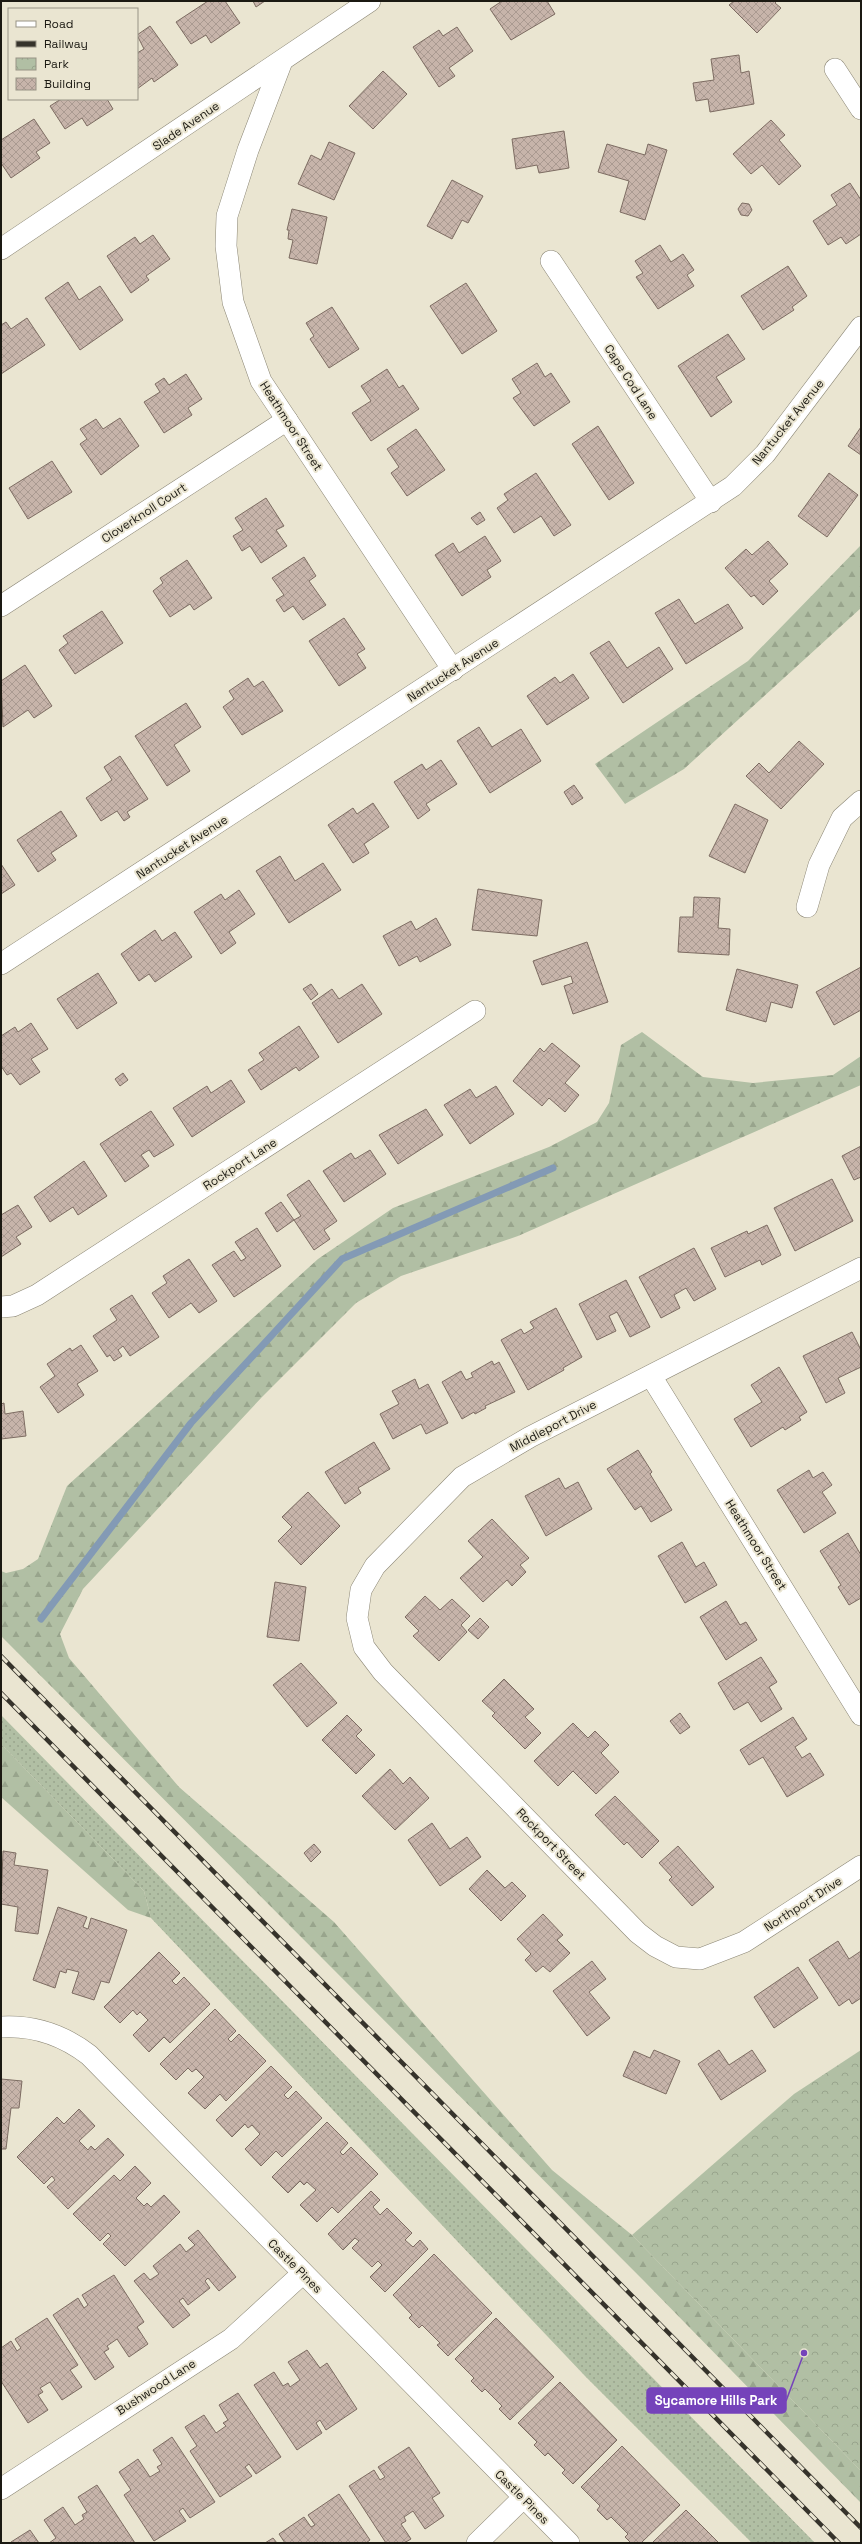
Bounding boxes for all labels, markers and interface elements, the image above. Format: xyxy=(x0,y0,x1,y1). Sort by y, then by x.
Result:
legend xyxy=(8,8,138,100)
text: Road xyxy=(44,16,73,32)
text: Railway xyxy=(44,36,88,52)
text: Park xyxy=(44,56,69,72)
text: Building xyxy=(44,76,91,92)
street label: Slade Avenue xyxy=(150,98,222,154)
street label: Cape Cod Lane xyxy=(601,341,661,423)
street label: Nantucket Avenue xyxy=(748,376,828,468)
street label: Heathmoor Street xyxy=(256,378,326,474)
street label: Cloverknoll Court xyxy=(98,480,190,546)
street label: Nantucket Avenue xyxy=(404,634,502,706)
street label: Nantucket Avenue xyxy=(133,811,231,883)
street label: Rockport Lane xyxy=(200,1134,280,1194)
street label: Middleport Drive xyxy=(507,1396,599,1456)
street label: Heathmoor Street xyxy=(722,1497,790,1593)
street label: Rockport Street xyxy=(513,1805,589,1883)
street label: Northport Drive xyxy=(761,1873,845,1935)
street label: Castle Pines xyxy=(264,2235,326,2297)
street label: Bushwood Lane xyxy=(113,2355,199,2419)
callout: Sycamore Hills Park xyxy=(647,2388,786,2413)
text: Sycamore Hills Park xyxy=(655,2392,778,2409)
street label: Castle Pines xyxy=(491,2466,553,2528)

